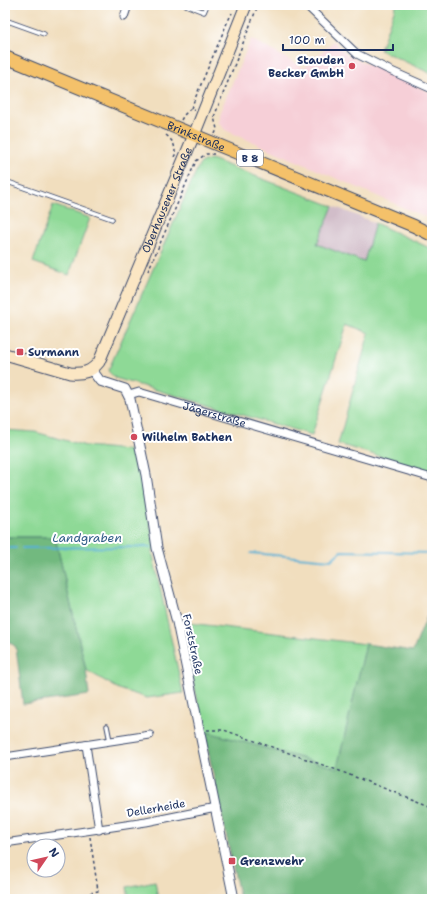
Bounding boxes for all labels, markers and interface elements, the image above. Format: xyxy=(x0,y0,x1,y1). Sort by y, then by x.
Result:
scale bar xyxy=(283,26,393,52)
text: 100 m xyxy=(289,32,325,48)
place label: Stauden Becker GmbH xyxy=(268,53,345,81)
marker: Stauden Becker GmbH xyxy=(347,61,357,71)
street label: Brinkstraße xyxy=(165,118,228,155)
street label: Oberhausener Straße xyxy=(138,145,196,255)
road number: B 8 xyxy=(237,150,263,166)
place label: Surmann xyxy=(28,345,80,360)
marker: Surmann xyxy=(15,347,25,357)
street label: Jägerstraße xyxy=(181,398,248,431)
place label: Wilhelm Bathen xyxy=(142,430,233,445)
marker: Wilhelm Bathen xyxy=(129,432,139,442)
water label: Landgraben xyxy=(52,530,122,546)
street label: Forststraße xyxy=(179,612,206,676)
street label: Dellerheide xyxy=(126,796,187,821)
north arrow xyxy=(26,838,66,878)
text: N xyxy=(45,845,63,861)
place label: Grenzwehr xyxy=(240,854,304,869)
marker: Grenzwehr xyxy=(227,856,237,866)

